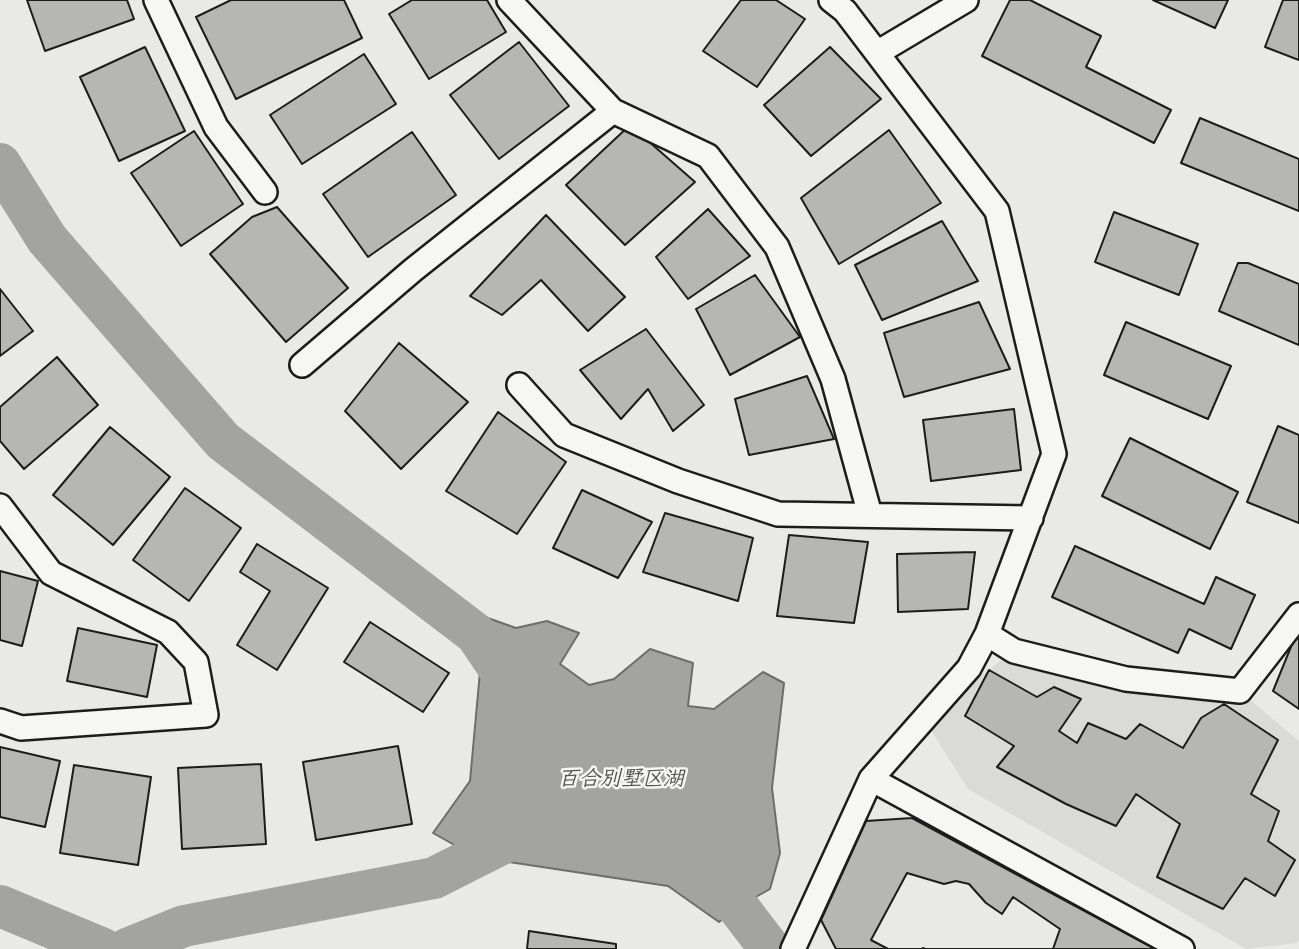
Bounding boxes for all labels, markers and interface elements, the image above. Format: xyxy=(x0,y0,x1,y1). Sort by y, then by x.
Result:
water label: 百合别墅区湖 xyxy=(558,766,684,792)

